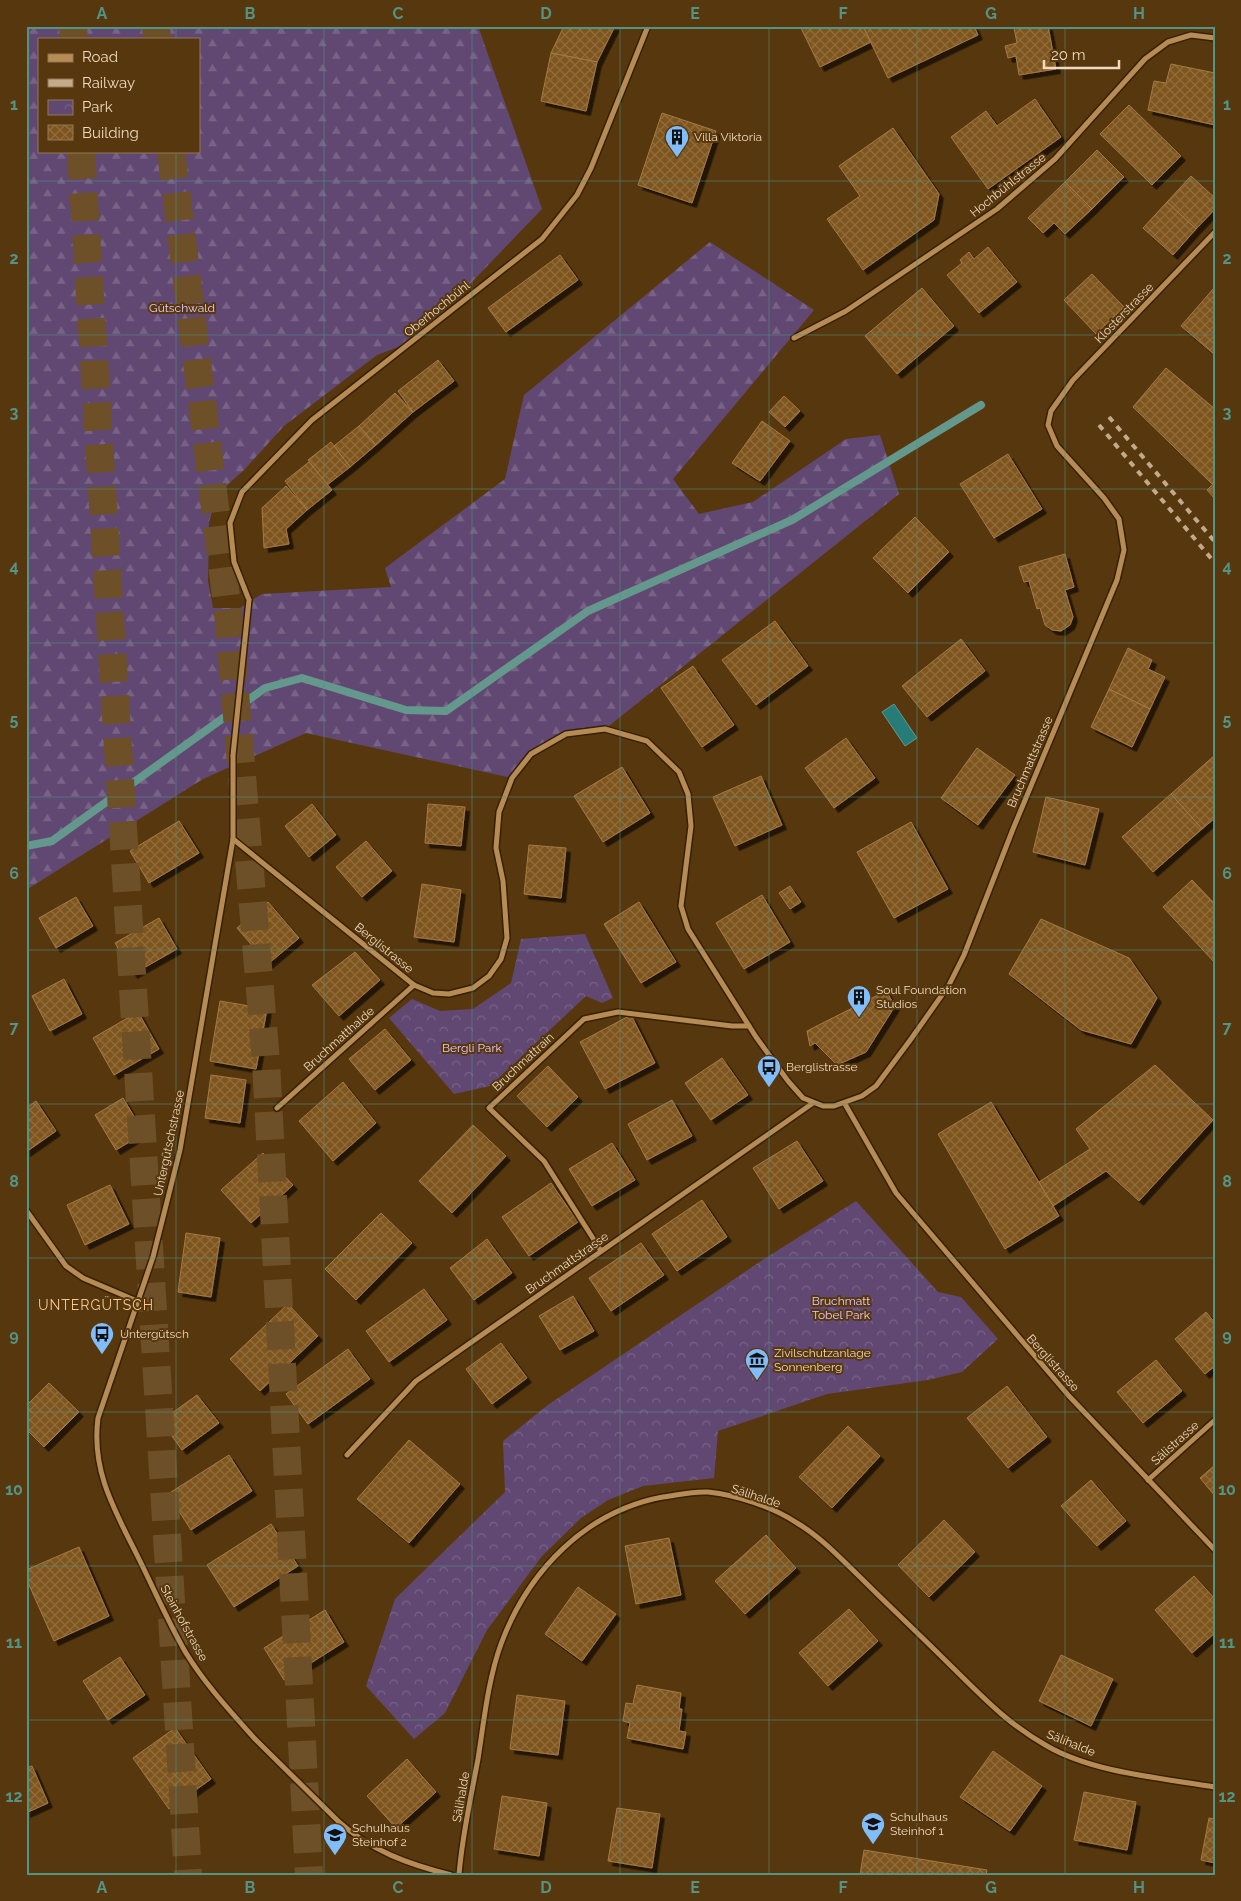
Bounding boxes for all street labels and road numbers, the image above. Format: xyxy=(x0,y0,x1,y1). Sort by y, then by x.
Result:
street label: Hochbühlstrasse xyxy=(967,150,1049,220)
street label: Oberhochbühl xyxy=(401,278,473,340)
street label: Klosterstrasse xyxy=(1092,280,1156,346)
street label: Bruchmattstrasse xyxy=(1004,714,1056,810)
street label: Berglistrasse xyxy=(352,920,416,976)
street label: Bruchmatthalde xyxy=(301,1004,377,1074)
street label: Bruchmattrain xyxy=(489,1030,557,1094)
street label: Untergütschstrasse xyxy=(151,1089,187,1197)
street label: Bruchmattstrasse xyxy=(523,1229,611,1297)
street label: Berglistrasse xyxy=(1024,1332,1082,1394)
street label: Sälistrasse xyxy=(1148,1418,1202,1468)
street label: Sälihalde xyxy=(730,1481,782,1511)
street label: Steinhofstrasse xyxy=(157,1582,211,1664)
street label: Sälihalde xyxy=(1045,1727,1097,1759)
street label: Sälihalde xyxy=(450,1771,472,1823)

